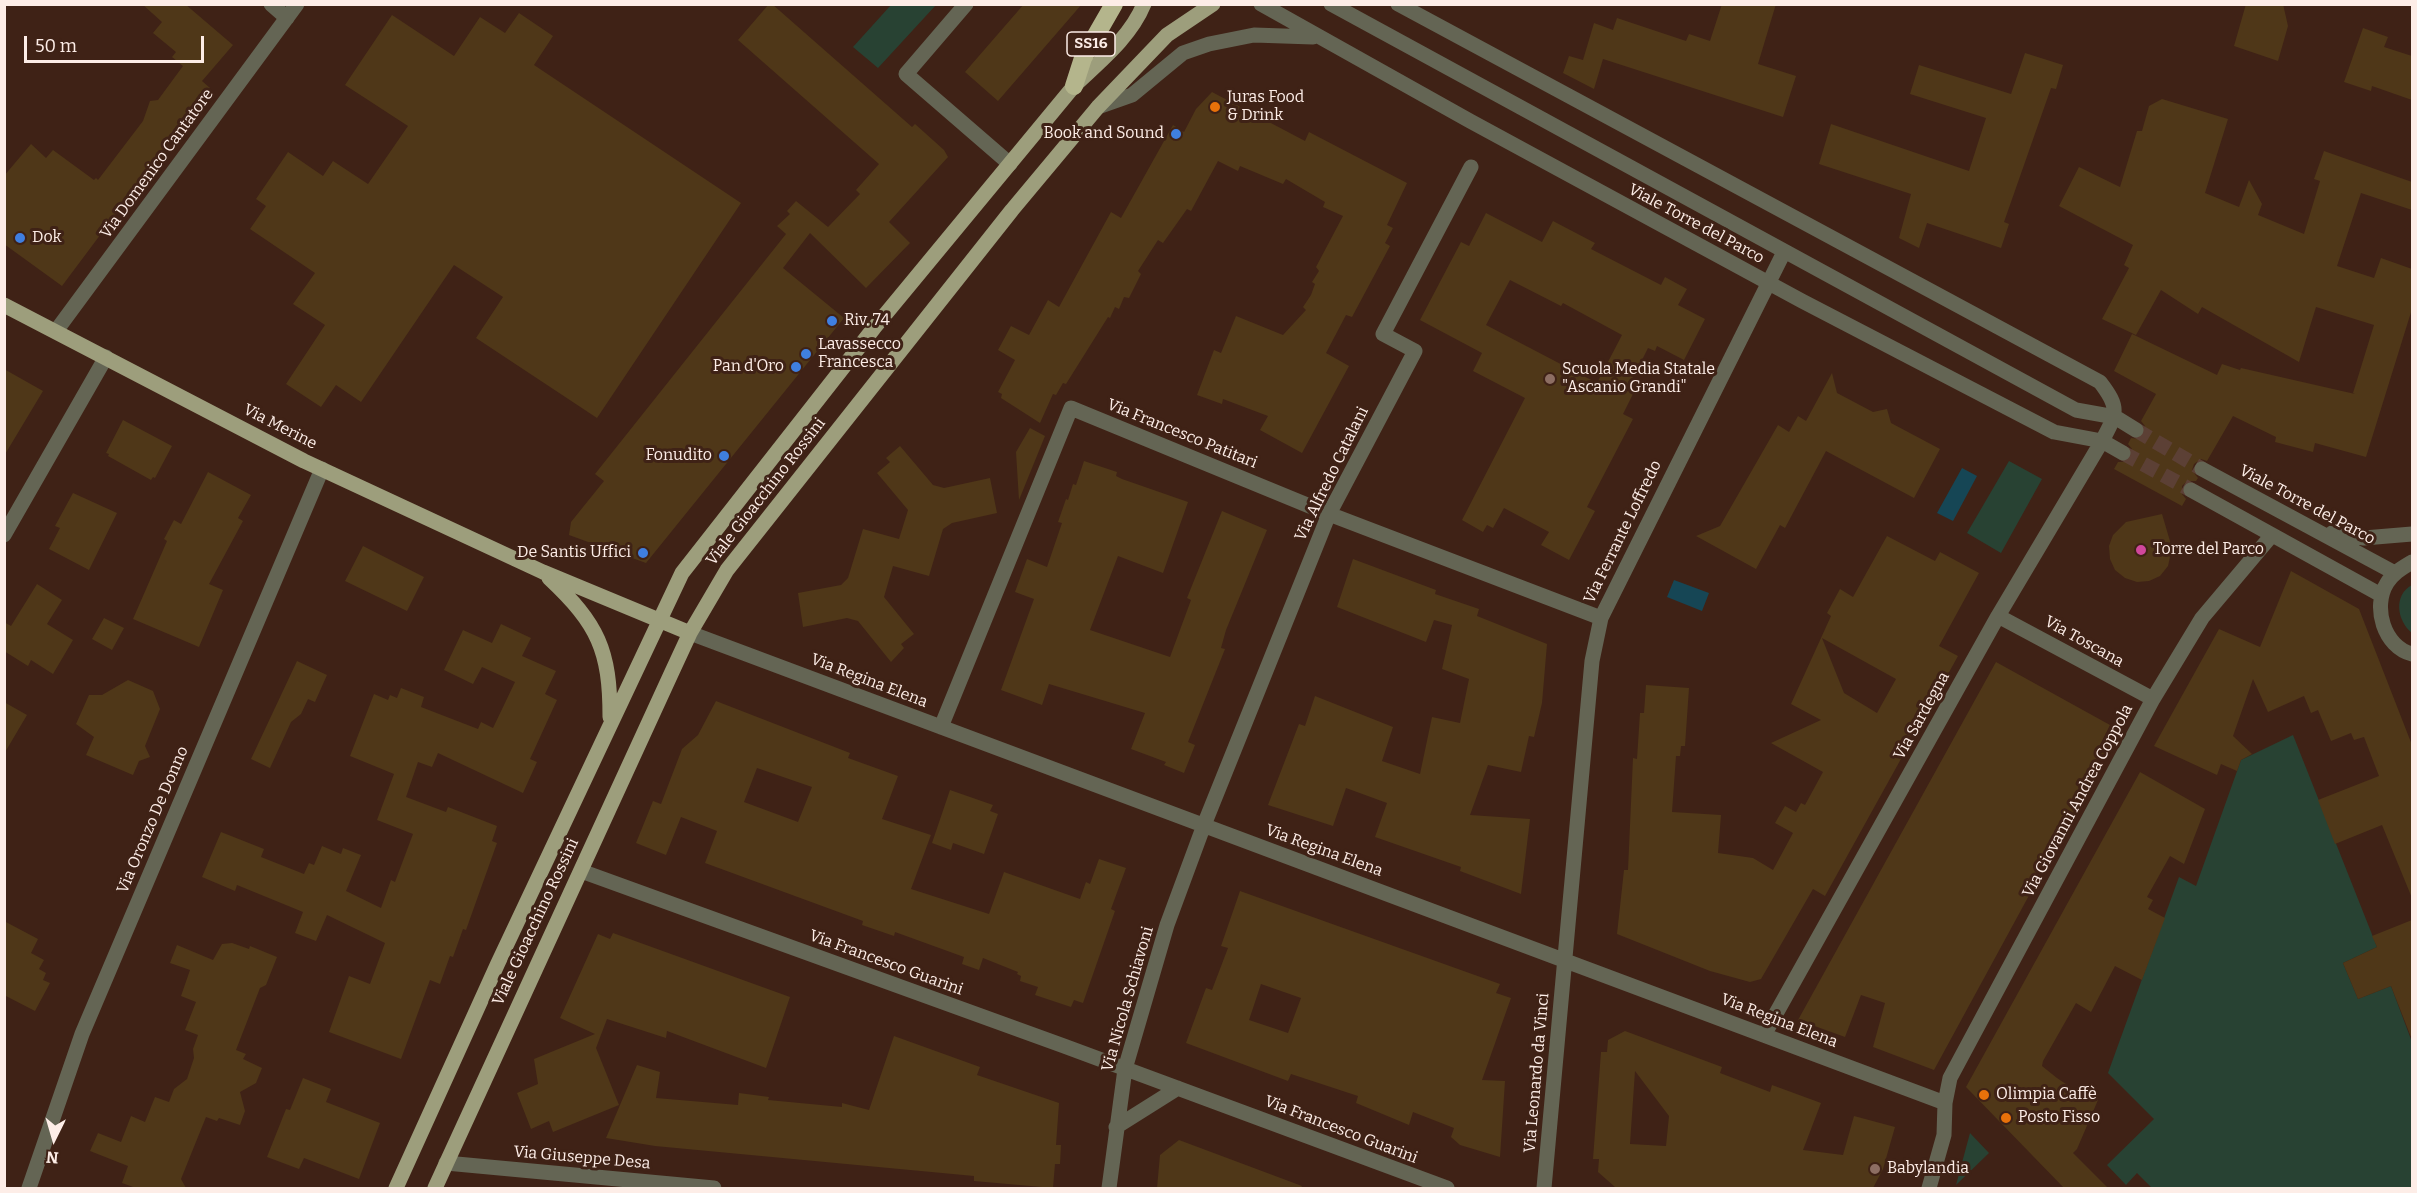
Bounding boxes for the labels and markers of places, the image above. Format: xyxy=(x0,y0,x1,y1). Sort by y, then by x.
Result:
place label: Juras Food & Drink xyxy=(1227,88,1304,126)
marker: Juras Food & Drink xyxy=(1208,100,1222,114)
place label: Book and Sound xyxy=(1044,124,1164,144)
marker: Book and Sound xyxy=(1169,127,1183,141)
place label: Dok xyxy=(32,228,62,248)
marker: Dok xyxy=(13,231,27,245)
place label: Riv. 74 xyxy=(844,311,890,331)
marker: Riv. 74 xyxy=(825,314,839,328)
place label: Lavassecco Francesca xyxy=(818,335,901,373)
marker: Lavassecco Francesca xyxy=(799,347,813,361)
place label: Pan d'Oro xyxy=(713,357,784,377)
marker: Pan d'Oro xyxy=(789,360,803,374)
place label: Scuola Media Statale "Ascanio Grandi" xyxy=(1562,360,1715,398)
marker: Scuola Media Statale "Ascanio Grandi" xyxy=(1543,372,1557,386)
place label: Fonudito xyxy=(645,446,712,466)
marker: Fonudito xyxy=(717,449,731,463)
place label: Torre del Parco xyxy=(2153,540,2264,560)
place label: De Santis Uffici xyxy=(517,543,631,563)
marker: Torre del Parco xyxy=(2134,543,2148,557)
marker: De Santis Uffici xyxy=(636,546,650,560)
place label: Olimpia Caffè xyxy=(1996,1085,2097,1105)
marker: Olimpia Caffè xyxy=(1977,1088,1991,1102)
place label: Posto Fisso xyxy=(2018,1108,2100,1128)
marker: Posto Fisso xyxy=(1999,1111,2013,1125)
place label: Babylandia xyxy=(1887,1159,1969,1179)
marker: Babylandia xyxy=(1868,1162,1882,1176)

